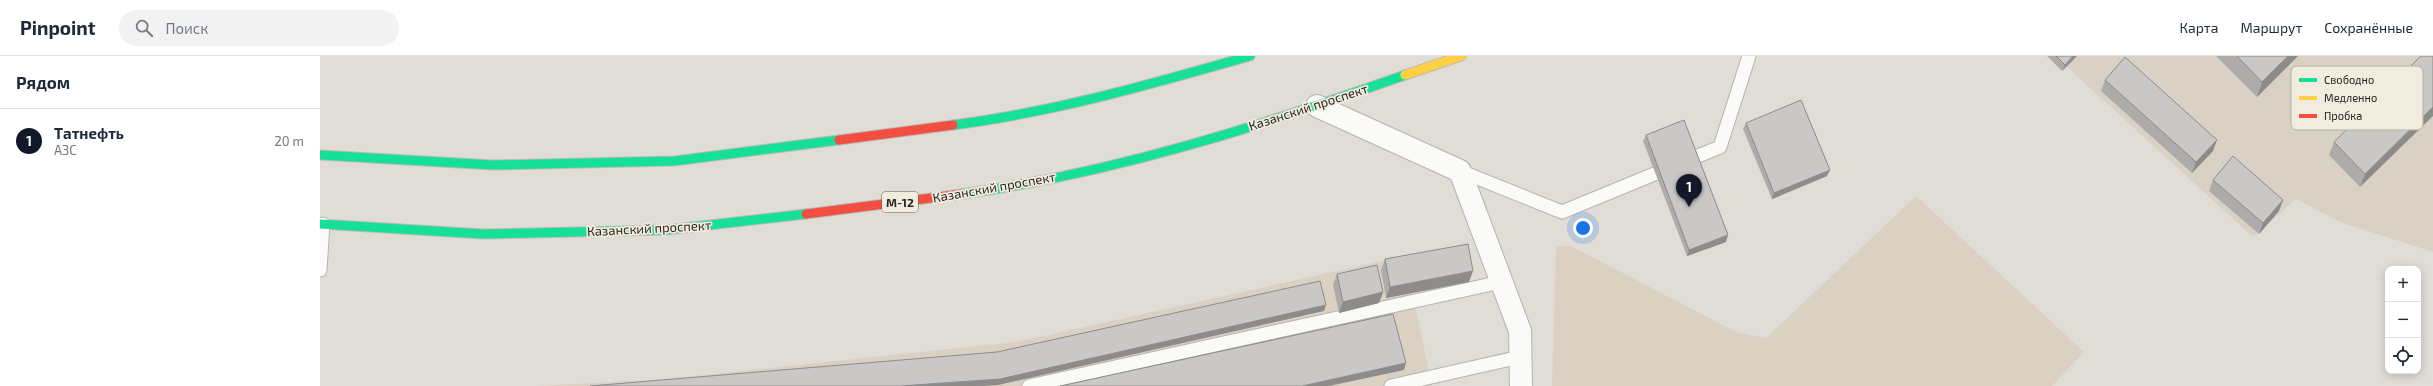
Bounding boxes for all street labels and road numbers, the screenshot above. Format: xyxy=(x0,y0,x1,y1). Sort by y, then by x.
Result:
street label: Казанский проспект xyxy=(1246,80,1370,134)
street label: Казанский проспект xyxy=(931,168,1057,206)
road number: М-12 xyxy=(882,192,918,212)
street label: Казанский проспект xyxy=(586,217,712,239)

